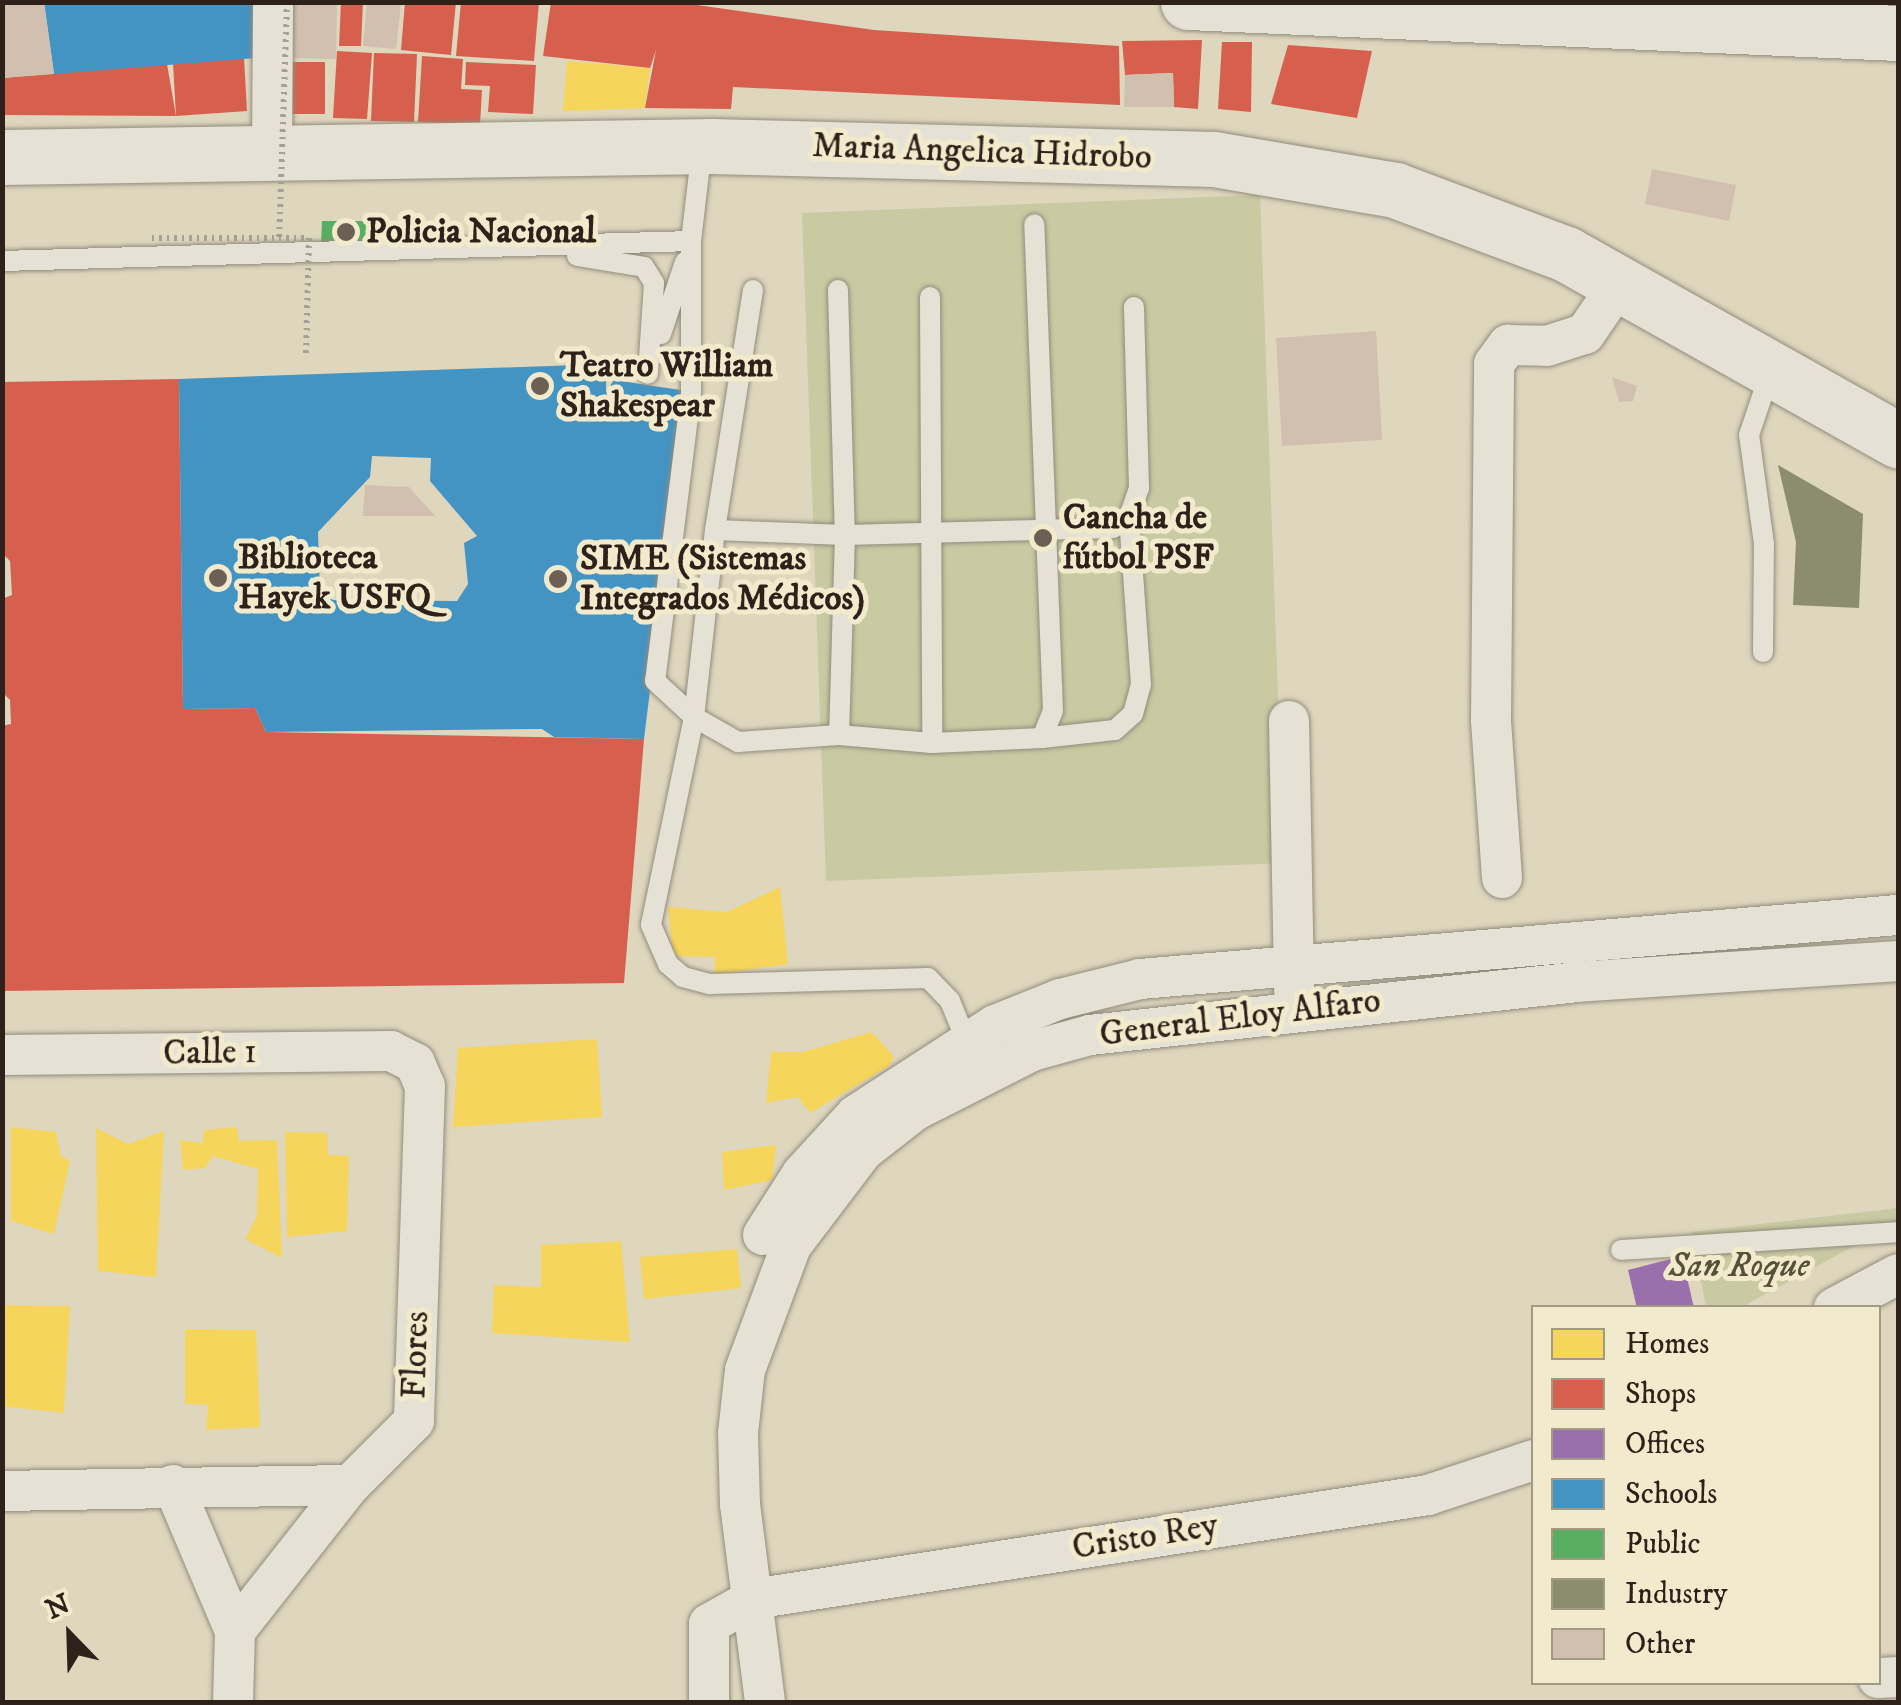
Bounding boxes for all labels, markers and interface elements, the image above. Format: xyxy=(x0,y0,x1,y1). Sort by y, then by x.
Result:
street label: Maria Angelica Hidrobo xyxy=(812,125,1152,179)
place label: Policia Nacional xyxy=(366,211,596,253)
marker: Policia Nacional xyxy=(335,221,357,243)
place label: Teatro William Shakespear xyxy=(560,345,773,427)
marker: Teatro William Shakespear xyxy=(529,375,551,397)
place label: Cancha de fútbol PSF xyxy=(1063,497,1214,579)
marker: Cancha de fútbol PSF xyxy=(1032,527,1054,549)
place label: Biblioteca Hayek USFQ xyxy=(238,537,431,619)
place label: SIME (Sistemas Integrados Médicos) xyxy=(580,538,865,620)
marker: SIME (Sistemas Integrados Médicos) xyxy=(545,566,571,592)
marker: Biblioteca Hayek USFQ xyxy=(207,567,229,589)
street label: General Eloy Alfaro xyxy=(1097,980,1383,1056)
street label: Calle 1 xyxy=(163,1031,257,1075)
park label: San Roque xyxy=(1669,1245,1809,1287)
legend xyxy=(1531,1305,1881,1685)
street label: Flores xyxy=(393,1310,439,1400)
text: Homes xyxy=(1625,1326,1709,1363)
text: Shops xyxy=(1625,1376,1696,1413)
text: Offices xyxy=(1625,1426,1705,1463)
text: Schools xyxy=(1625,1476,1717,1513)
street label: Cristo Rey xyxy=(1069,1505,1221,1569)
text: Public xyxy=(1625,1526,1700,1563)
text: Industry xyxy=(1625,1576,1727,1613)
north arrow xyxy=(20,1585,120,1685)
text: N xyxy=(41,1586,75,1628)
text: Other xyxy=(1625,1626,1695,1663)

